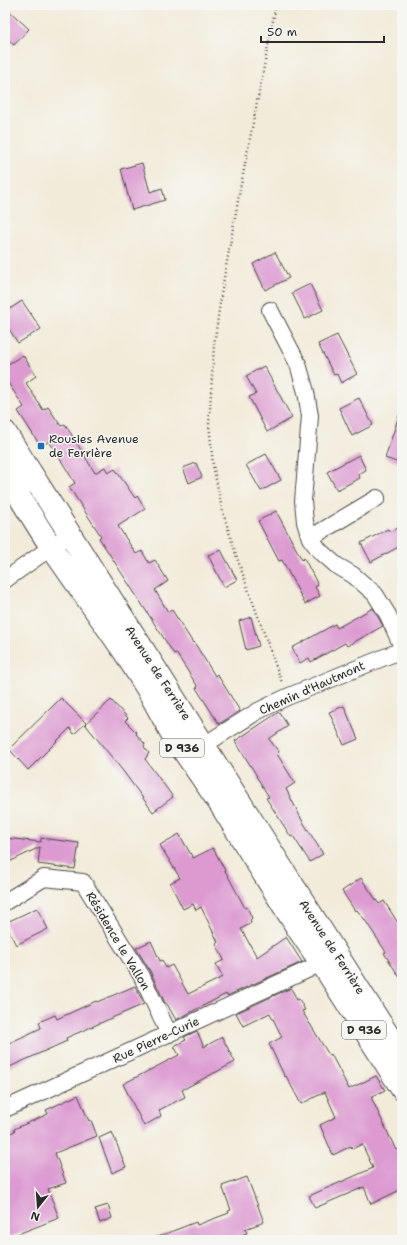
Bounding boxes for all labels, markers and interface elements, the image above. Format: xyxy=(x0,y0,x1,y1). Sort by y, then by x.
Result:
scale bar xyxy=(261,18,384,44)
text: 50 m xyxy=(267,24,297,40)
place label: Rousies Avenue de Ferrière xyxy=(49,431,139,461)
marker: Rousies Avenue de Ferrière xyxy=(36,441,46,451)
street label: Avenue de Ferrière xyxy=(121,623,195,724)
street label: Chemin d'Hautmont xyxy=(257,658,367,718)
road number: D 936 xyxy=(160,739,204,757)
street label: Résidence le Vallon xyxy=(82,889,154,993)
street label: Avenue de Ferrière xyxy=(295,897,369,998)
street label: Rue Pierre-Curie xyxy=(110,1013,202,1067)
road number: D 936 xyxy=(342,1021,386,1039)
north arrow xyxy=(18,1187,58,1227)
text: N xyxy=(29,1208,42,1225)

